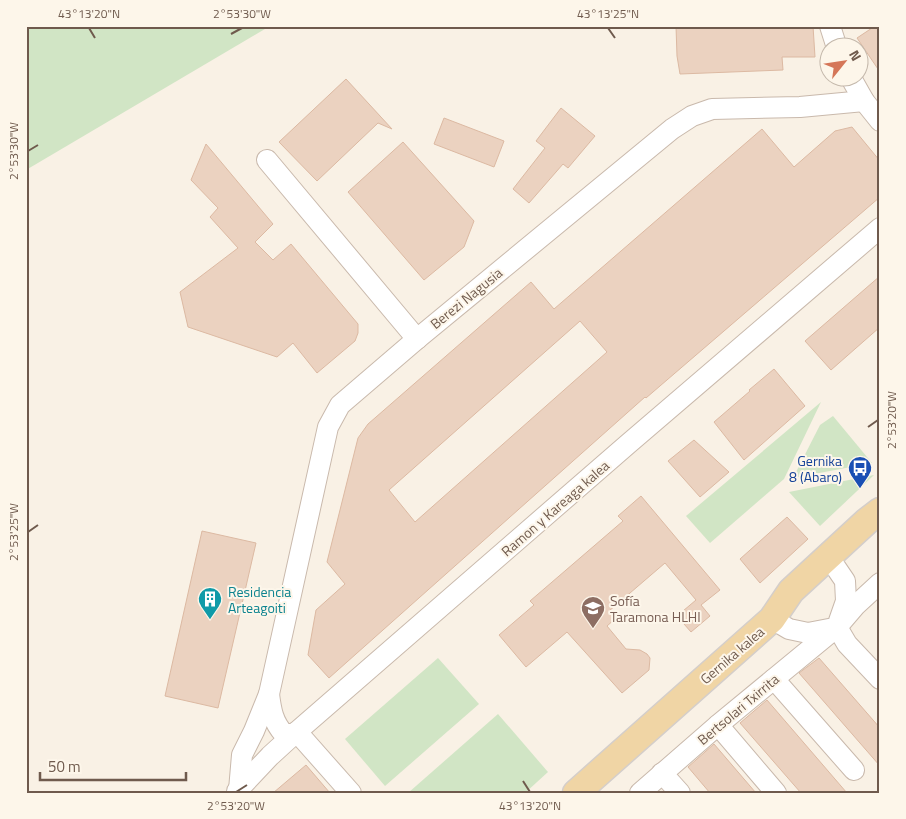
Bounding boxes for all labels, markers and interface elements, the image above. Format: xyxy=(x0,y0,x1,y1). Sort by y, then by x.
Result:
text: 43°13'20"N xyxy=(58,4,120,23)
text: 2°53'30"W xyxy=(213,4,271,23)
text: 43°13'25"N xyxy=(577,4,639,23)
north arrow xyxy=(818,38,868,88)
text: N xyxy=(844,46,867,65)
text: 2°53'30"W xyxy=(4,122,23,180)
street label: Berezi Nagusia xyxy=(425,262,507,334)
text: 2°53'20"W xyxy=(882,391,901,449)
place label: Gernika 8 (Abaro) xyxy=(789,450,842,487)
street label: Ramon y Kareaga kalea xyxy=(496,455,614,561)
bus stop icon: Gernika 8 (Abaro) xyxy=(847,455,873,489)
text: 2°53'25"W xyxy=(4,503,23,561)
place label: Residencia Arteagoiti xyxy=(228,581,291,618)
building icon: Residencia Arteagoiti xyxy=(197,586,223,620)
place label: Sofía Taramona HLHI xyxy=(610,590,701,627)
school or university icon: Sofía Taramona HLHI xyxy=(580,595,606,629)
street label: Gernika kalea xyxy=(695,621,769,689)
street label: Bertsolari Txirrita xyxy=(693,668,783,750)
scale bar xyxy=(40,749,186,781)
text: 50 m xyxy=(48,755,81,778)
text: 2°53'20"W xyxy=(207,796,265,815)
text: 43°13'20"N xyxy=(499,796,561,815)

